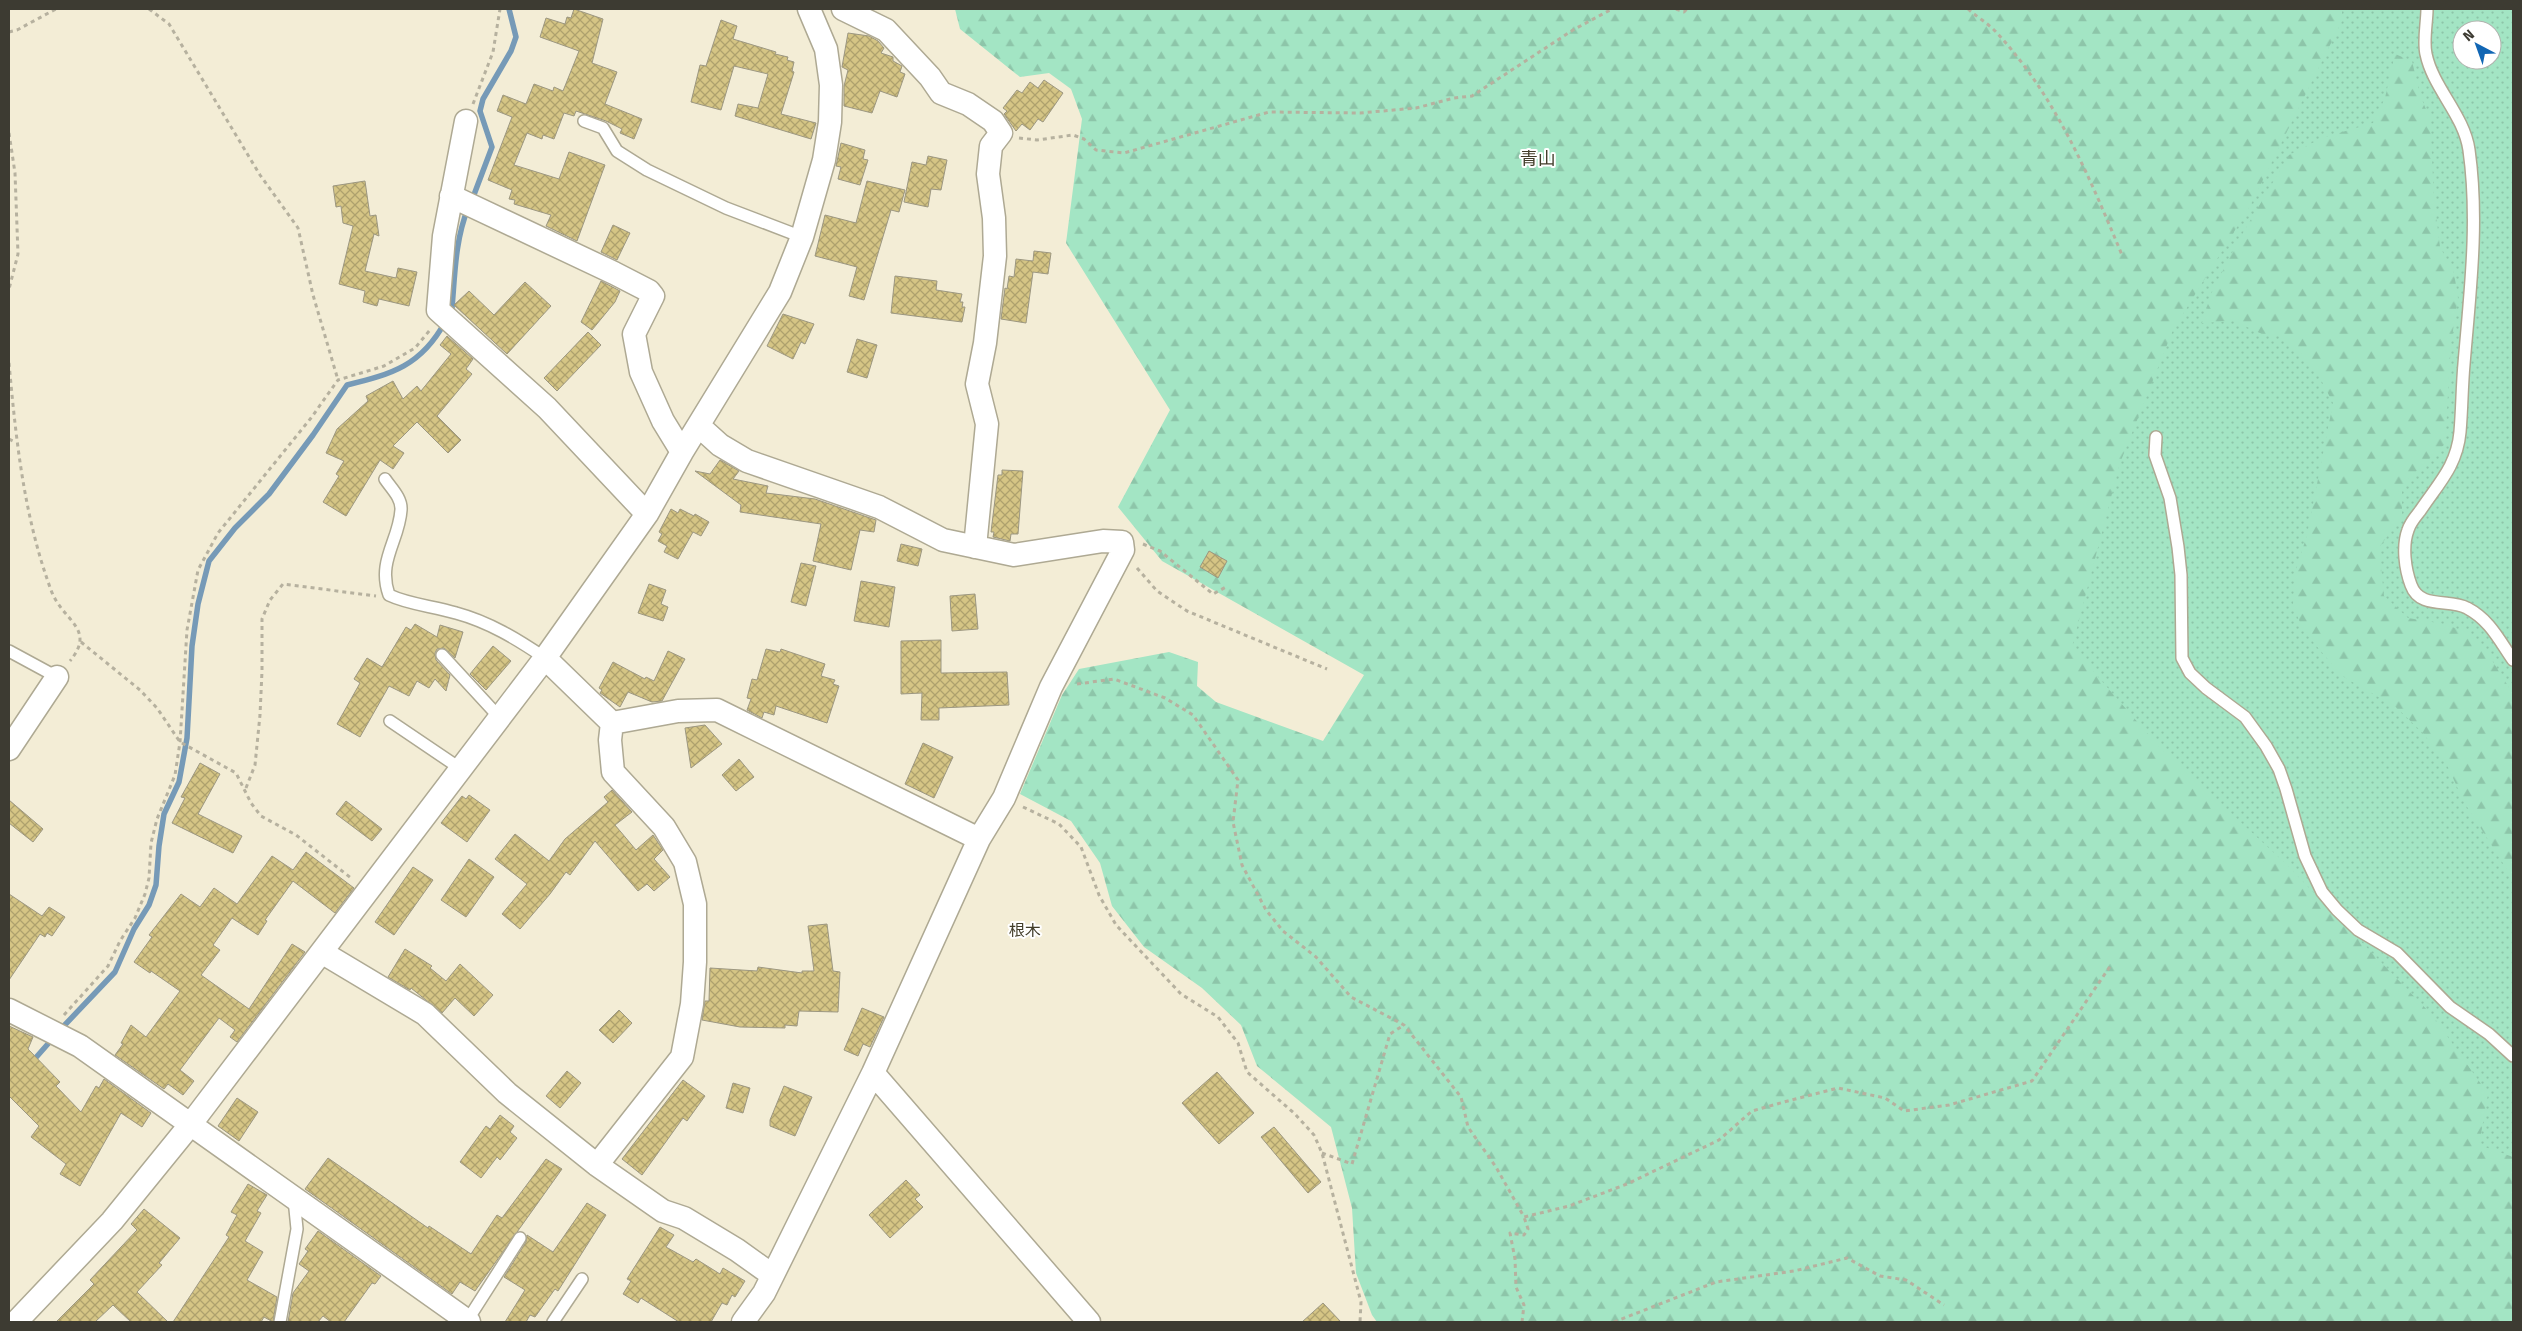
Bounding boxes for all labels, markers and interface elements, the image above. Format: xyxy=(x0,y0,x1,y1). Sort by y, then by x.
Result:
north arrow xyxy=(2452,20,2502,70)
text: N xyxy=(2460,26,2478,45)
district label: 青山 xyxy=(1520,148,1556,170)
district label: 根木 xyxy=(1009,921,1041,940)

